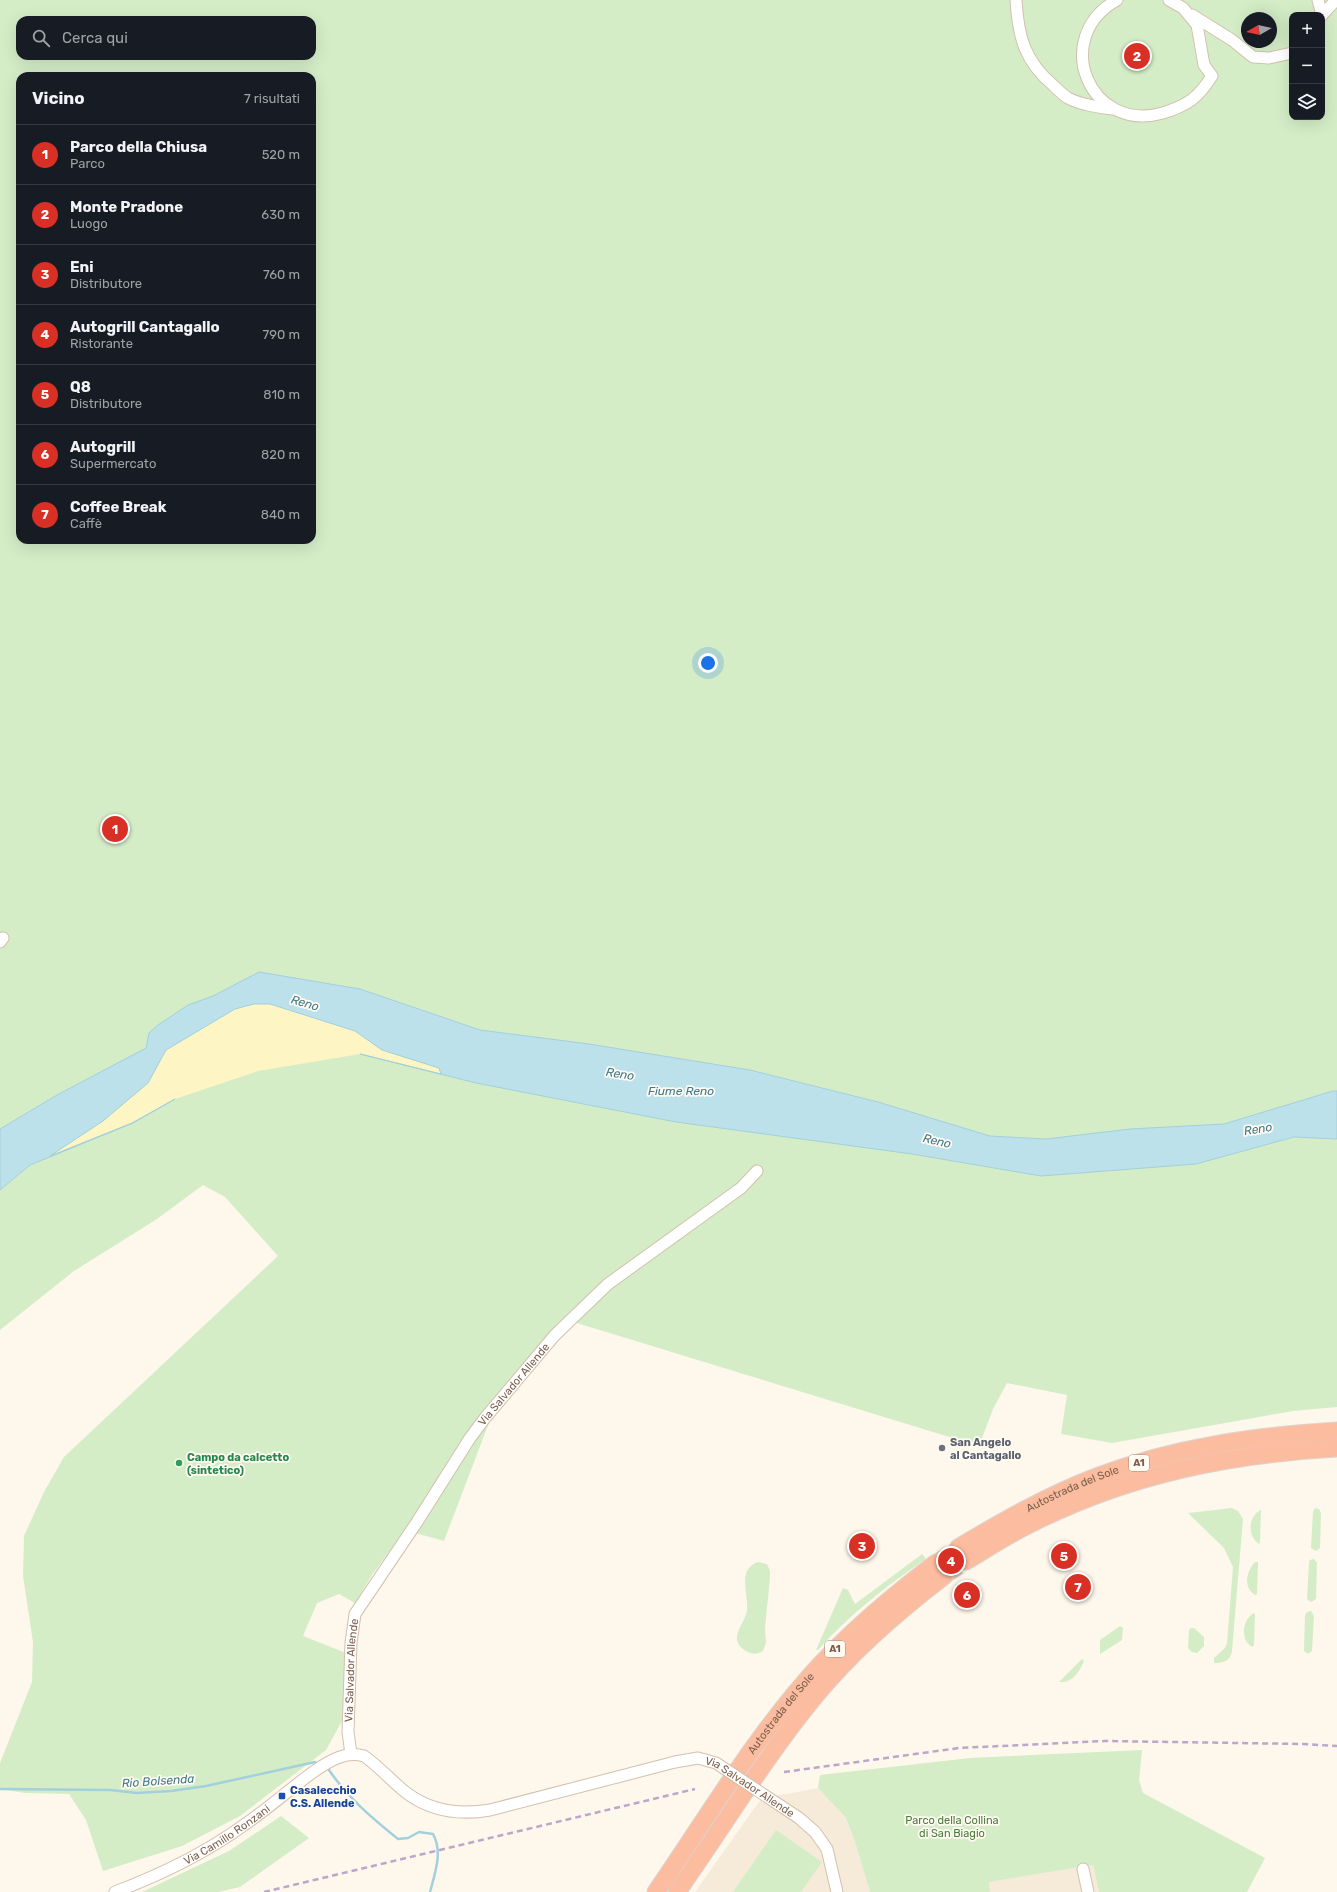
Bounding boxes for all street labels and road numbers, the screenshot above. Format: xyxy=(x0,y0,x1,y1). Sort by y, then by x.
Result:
street label: Via Salvador Allende xyxy=(475,1340,552,1428)
road number: A1 xyxy=(1129,1455,1149,1471)
street label: Autostrada del Sole xyxy=(1024,1463,1120,1515)
street label: Via Salvador Allende xyxy=(342,1618,361,1722)
road number: A1 xyxy=(825,1641,845,1657)
street label: Autostrada del Sole xyxy=(745,1670,817,1757)
street label: Via Salvador Allende xyxy=(704,1754,797,1820)
street label: Via Camillo Ronzani xyxy=(181,1802,272,1867)

